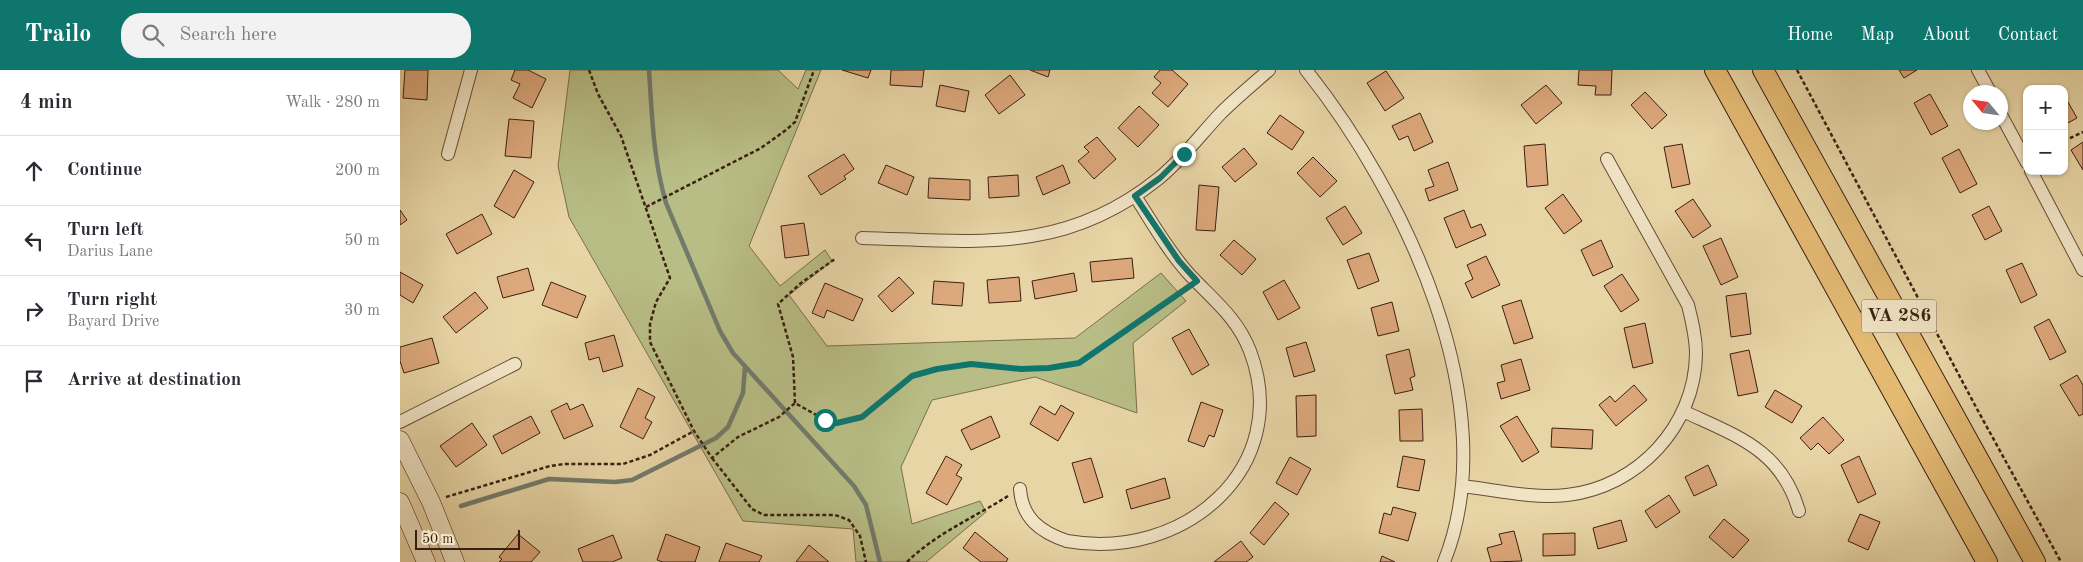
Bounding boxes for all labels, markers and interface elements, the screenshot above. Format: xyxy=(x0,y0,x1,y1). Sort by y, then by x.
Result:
search box xyxy=(121,13,471,58)
icon: search xyxy=(139,21,167,49)
text: Trailo xyxy=(25,23,91,47)
text: Search here xyxy=(179,26,277,45)
text: Home xyxy=(1787,26,1833,44)
text: Map xyxy=(1861,26,1894,44)
text: About xyxy=(1922,26,1970,44)
text: Contact xyxy=(1998,26,2058,44)
north arrow xyxy=(1963,85,2008,130)
map controls xyxy=(2023,85,2068,175)
button: + xyxy=(2023,85,2068,130)
text: 4 min xyxy=(20,92,73,113)
text: Walk · 280 m xyxy=(285,95,380,111)
button: − xyxy=(2023,130,2068,175)
route end xyxy=(1173,143,1196,166)
icon: ahead xyxy=(20,157,48,185)
text: Continue xyxy=(67,161,142,180)
text: 200 m xyxy=(335,163,380,179)
text: Turn left xyxy=(67,221,144,240)
icon: left xyxy=(20,227,48,255)
text: 50 m xyxy=(344,233,380,249)
text: Darius Lane xyxy=(67,244,153,260)
text: Turn right xyxy=(67,291,157,310)
icon: right xyxy=(20,297,48,325)
road number: VA 286 xyxy=(1862,300,1936,332)
text: 30 m xyxy=(344,303,380,319)
text: Bayard Drive xyxy=(67,314,159,330)
icon: arrive xyxy=(20,367,48,395)
text: Arrive at destination xyxy=(67,371,241,390)
route start xyxy=(814,409,837,432)
scale bar xyxy=(415,527,520,550)
text: 50 m xyxy=(422,532,453,546)

